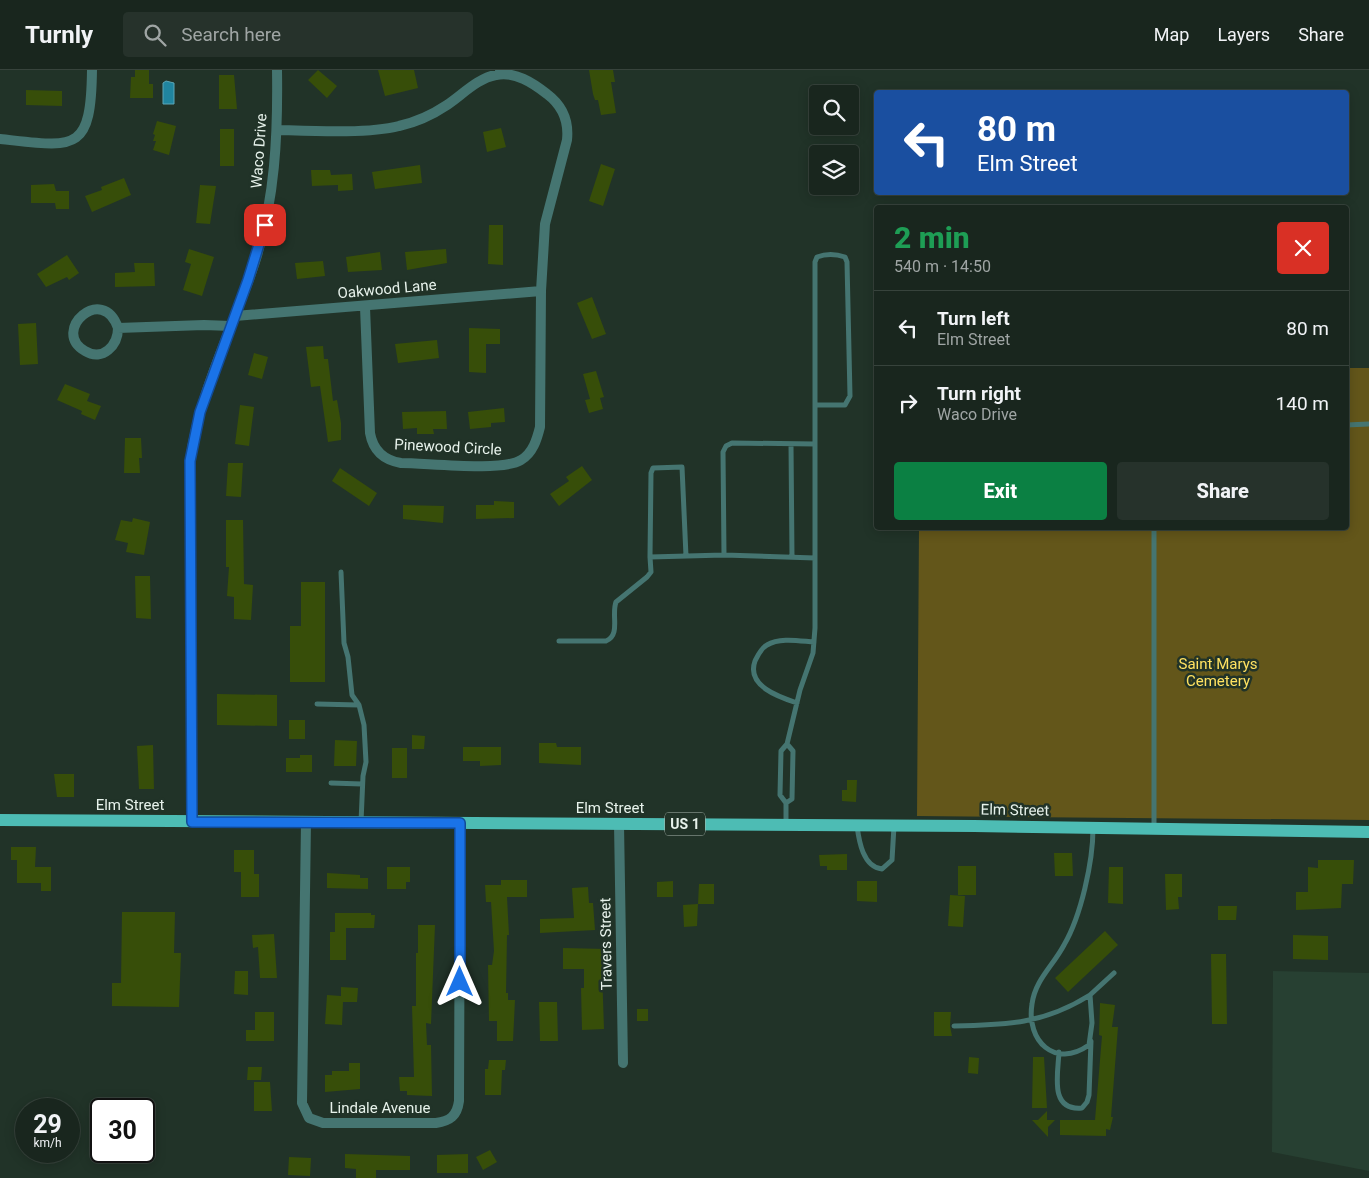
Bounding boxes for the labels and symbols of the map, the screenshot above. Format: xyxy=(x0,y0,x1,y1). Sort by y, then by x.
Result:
street label: Waco Drive xyxy=(247,113,271,189)
pin xyxy=(244,204,286,246)
street label: Oakwood Lane xyxy=(337,276,437,302)
street label: Pinewood Circle xyxy=(394,435,502,459)
park label: Saint Marys Cemetery xyxy=(1179,655,1257,690)
street label: Elm Street xyxy=(96,796,164,814)
street label: Elm Street xyxy=(576,799,644,817)
street label: Elm Street xyxy=(981,800,1050,820)
road number: US 1 xyxy=(665,812,705,836)
street label: Travers Street xyxy=(596,898,616,990)
position arrow xyxy=(433,955,485,1007)
speed limit sign: 30 xyxy=(90,1098,155,1163)
street label: Lindale Avenue xyxy=(329,1099,431,1117)

